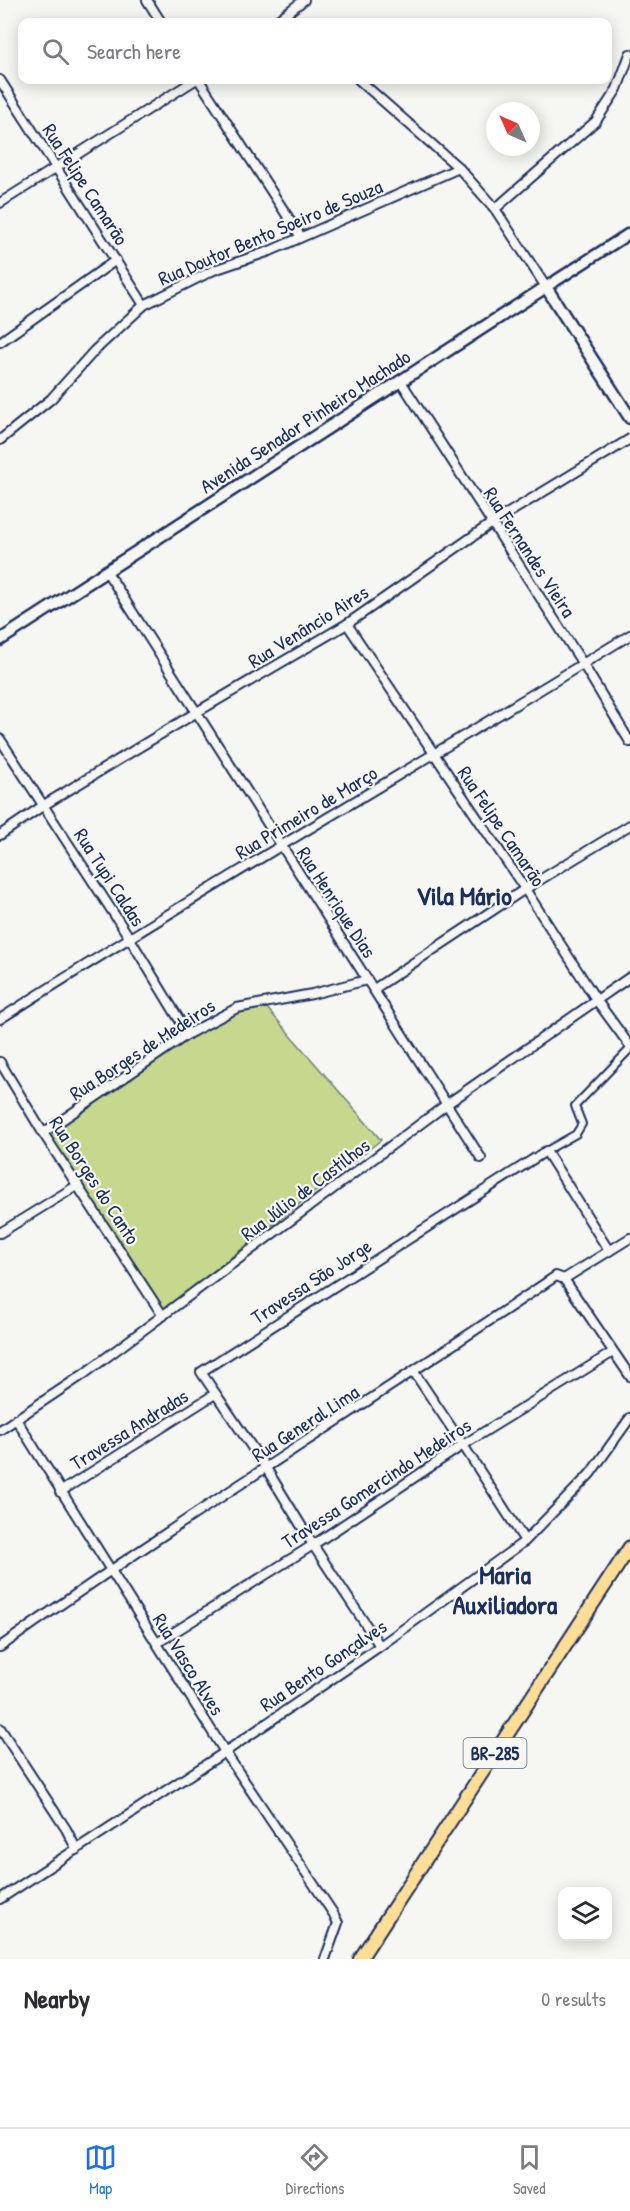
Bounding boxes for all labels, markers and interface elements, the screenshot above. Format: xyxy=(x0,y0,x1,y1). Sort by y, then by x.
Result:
search box xyxy=(18,18,612,84)
icon: search xyxy=(39,35,72,68)
text: Search here xyxy=(87,36,181,66)
north arrow xyxy=(486,102,540,156)
street label: Rua Felipe Camarão xyxy=(37,118,135,250)
street label: Rua Doutor Bento Soeiro de Souza xyxy=(154,172,386,292)
street label: Avenida Senador Pinheiro Machado xyxy=(195,343,415,499)
street label: Rua Fernandes Vieira xyxy=(478,482,582,623)
street label: Rua Venâncio Aires xyxy=(243,578,374,674)
street label: Rua Primeiro de Março xyxy=(230,759,382,865)
street label: Rua Felipe Camarão xyxy=(452,761,552,891)
street label: Rua Tupi Caldas xyxy=(68,823,152,932)
street label: Rua Henrique Dias xyxy=(291,841,383,963)
district label: Vila Mário xyxy=(416,878,512,913)
street label: Rua Borges de Medeiros xyxy=(64,992,220,1106)
street label: Rua Borges do Canto xyxy=(43,1111,147,1249)
street label: Rua Júlio de Castilhos xyxy=(235,1131,375,1246)
street label: Travessa São Jorge xyxy=(246,1232,376,1330)
street label: Rua General Lima xyxy=(246,1378,364,1468)
street label: Travessa Andradas xyxy=(65,1382,193,1476)
street label: Travessa Gomercindo Medeiros xyxy=(276,1411,476,1554)
district label: Maria Auxiliadora xyxy=(453,1557,558,1622)
street label: Rua Vasco Alves xyxy=(147,1608,231,1720)
street label: Rua Bento Gonçalves xyxy=(254,1612,392,1717)
road number: BR-285 xyxy=(464,1738,526,1768)
map controls xyxy=(558,1887,612,1941)
button: layers xyxy=(558,1887,612,1941)
text: Nearby xyxy=(24,1981,90,2016)
text: 0 results xyxy=(541,1985,606,2012)
tab: Map xyxy=(84,2141,117,2199)
tab: Directions xyxy=(286,2141,344,2199)
tab: Saved xyxy=(513,2141,546,2199)

